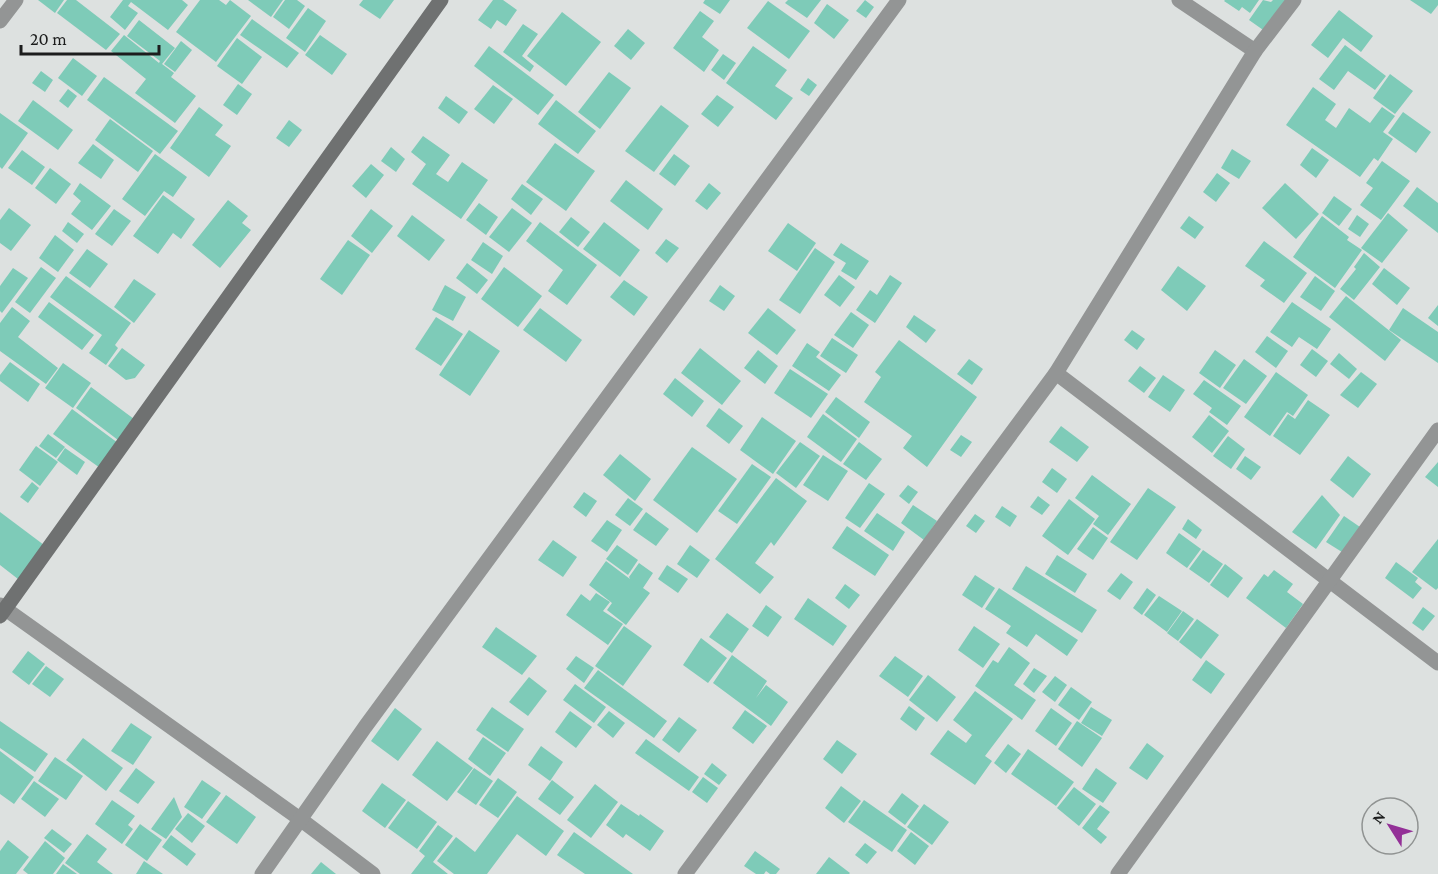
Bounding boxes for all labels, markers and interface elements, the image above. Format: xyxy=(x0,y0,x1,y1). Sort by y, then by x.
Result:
scale bar xyxy=(21,18,159,56)
text: 20 m xyxy=(30,29,67,49)
north arrow xyxy=(1360,796,1420,856)
text: N xyxy=(1368,808,1389,827)

